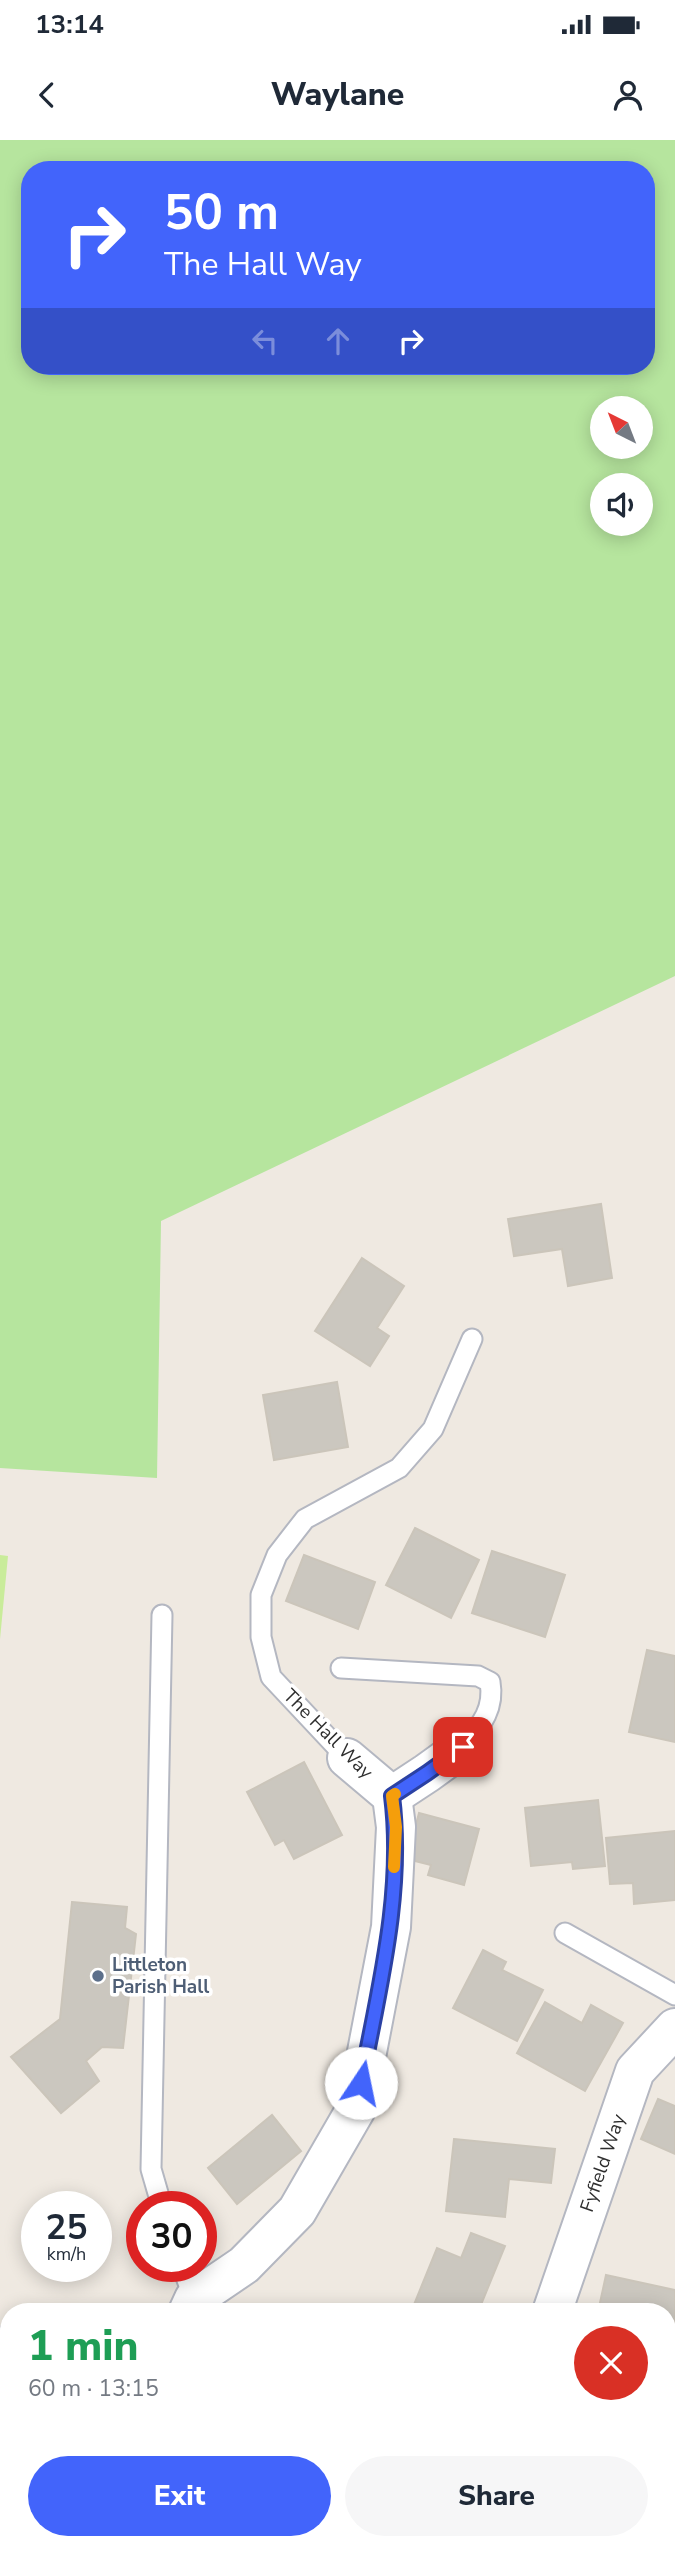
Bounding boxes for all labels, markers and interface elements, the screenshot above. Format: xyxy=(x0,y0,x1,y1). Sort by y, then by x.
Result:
text: 13:14 xyxy=(35,7,104,42)
text: Waylane xyxy=(271,73,404,116)
icon: back xyxy=(28,76,66,114)
icon: person xyxy=(609,76,647,114)
text: 50 m xyxy=(164,179,279,246)
icon: right xyxy=(49,189,140,280)
text: The Hall Way xyxy=(164,243,362,286)
icon: left xyxy=(246,322,284,360)
icon: ahead xyxy=(319,322,357,360)
icon: right xyxy=(392,322,430,360)
north arrow xyxy=(590,396,653,458)
map controls xyxy=(590,396,653,536)
button: sound xyxy=(590,473,653,536)
street label: The Hall Way xyxy=(277,1683,379,1785)
pin xyxy=(433,1717,493,1777)
icon: arrive xyxy=(444,1728,482,1766)
place label: Littleton Parish Hall xyxy=(112,1952,209,2000)
marker: Littleton Parish Hall xyxy=(90,1968,106,1984)
position arrow xyxy=(324,2046,398,2120)
street label: Fyfield Way xyxy=(574,2110,632,2215)
speed limit sign: 30 xyxy=(126,2191,217,2282)
text: 25 xyxy=(45,2204,88,2251)
text: km/h xyxy=(47,2242,86,2266)
text: 1 min xyxy=(28,2318,138,2375)
button: close xyxy=(574,2326,648,2400)
text: 60 m · 13:15 xyxy=(28,2373,159,2404)
button: Exit xyxy=(28,2456,331,2536)
button: Share xyxy=(345,2456,648,2536)

